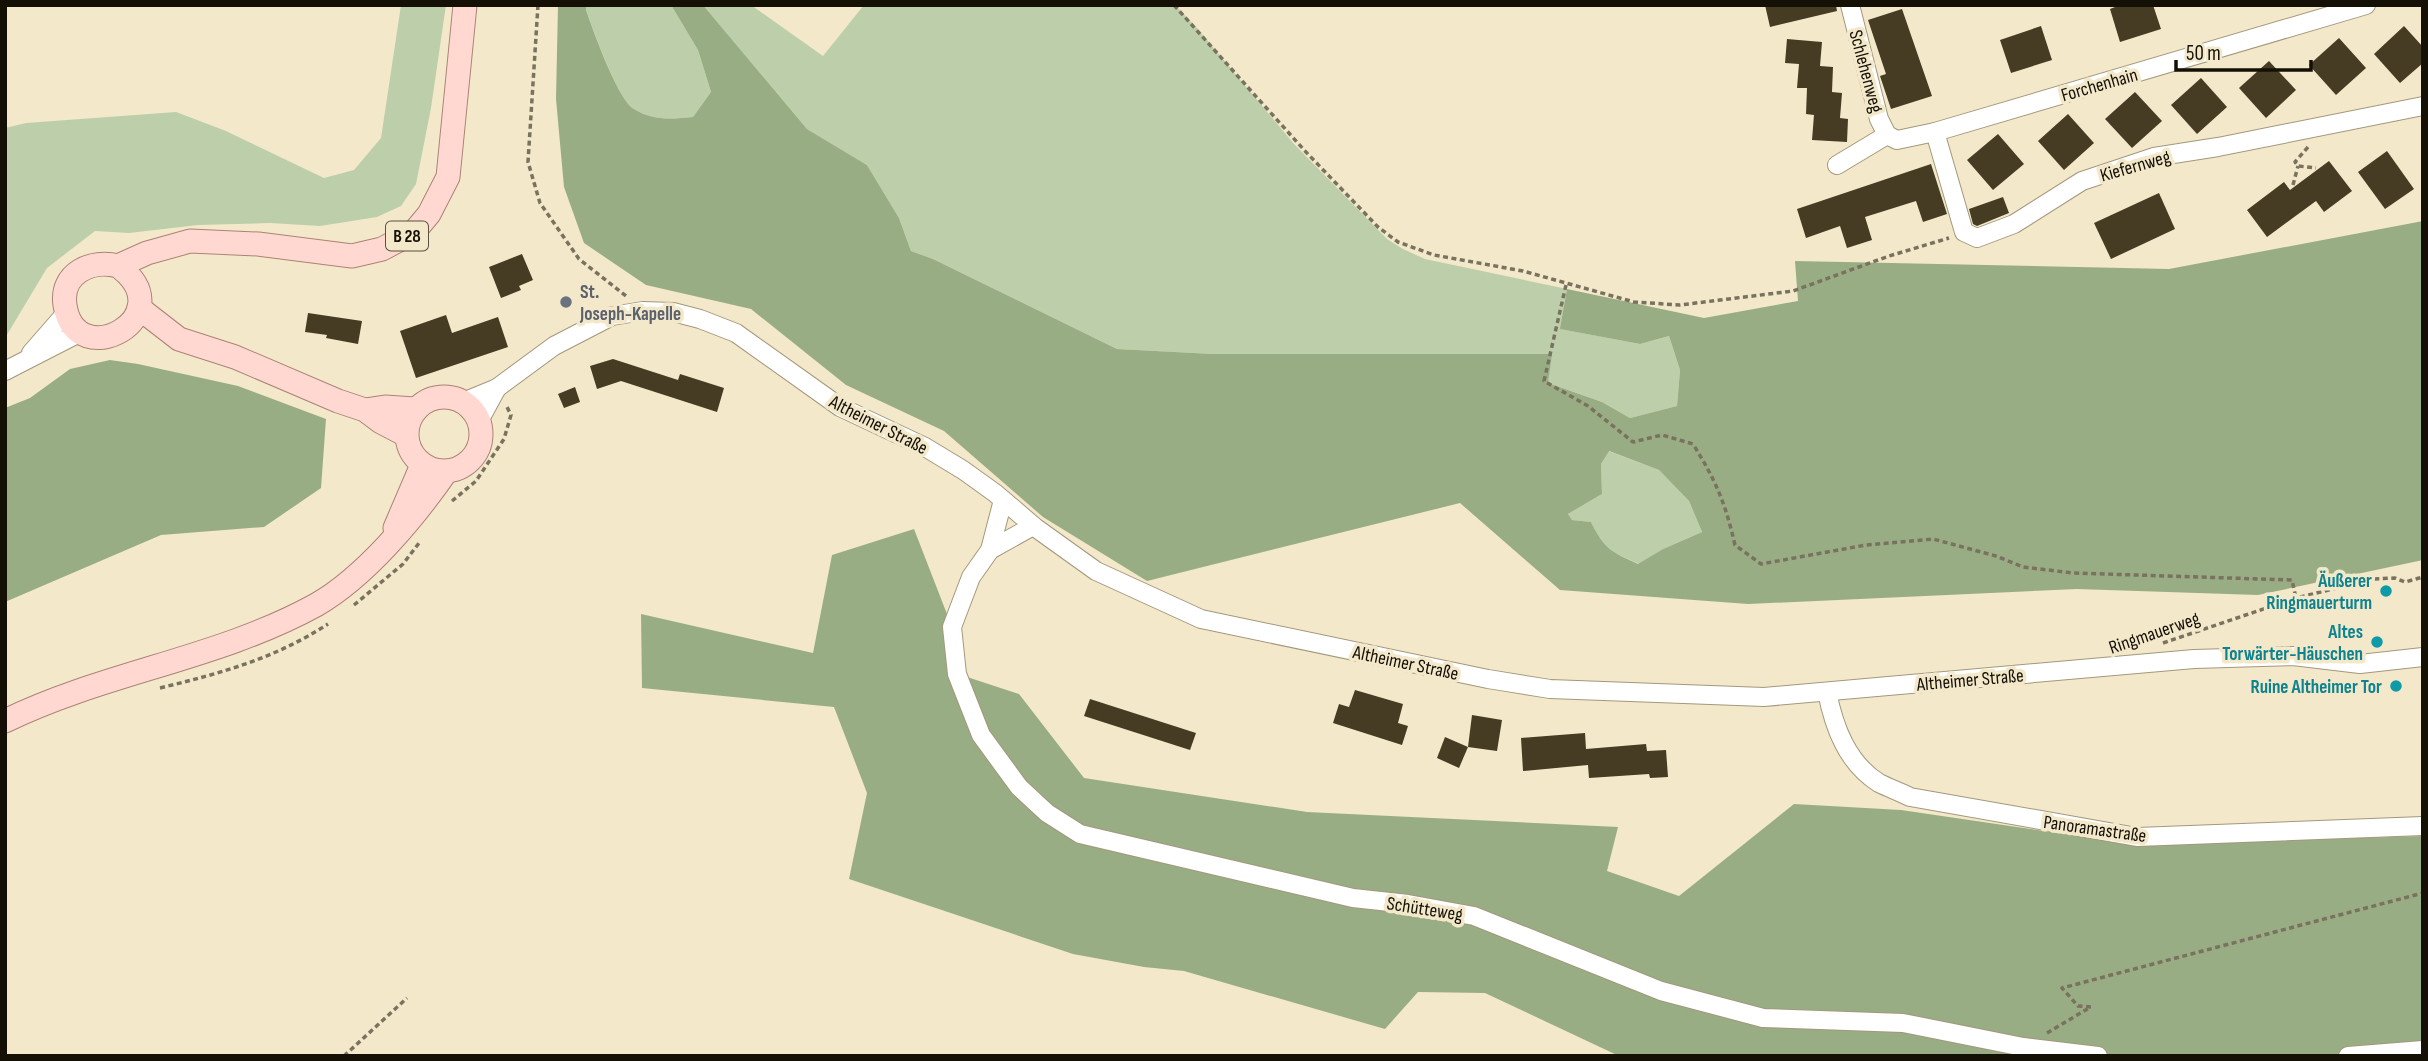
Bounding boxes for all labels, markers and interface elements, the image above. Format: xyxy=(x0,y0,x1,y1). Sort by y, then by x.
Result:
street label: Schlehenweg xyxy=(1843,27,1888,116)
scale bar xyxy=(2176,28,2311,72)
text: 50 m xyxy=(2186,41,2221,66)
street label: Forchenhain xyxy=(2058,64,2140,107)
street label: Kiefernweg xyxy=(2098,145,2174,187)
road number: B 28 xyxy=(386,222,428,250)
place label: St. Joseph-Kapelle xyxy=(579,281,681,326)
marker: St. Joseph-Kapelle xyxy=(558,294,574,310)
street label: Altheimer Straße xyxy=(824,390,931,460)
place label: Äußerer Ringmauerturm xyxy=(2266,570,2372,615)
marker: Äußerer Ringmauerturm xyxy=(2378,583,2394,599)
street label: Ringmauerweg xyxy=(2106,607,2203,660)
place label: Altes Torwärter-Häuschen xyxy=(2222,621,2363,666)
marker: Altes Torwärter-Häuschen xyxy=(2369,634,2385,650)
street label: Altheimer Straße xyxy=(1350,641,1461,686)
street label: Altheimer Straße xyxy=(1915,664,2025,697)
place label: Ruine Altheimer Tor xyxy=(2251,676,2382,699)
marker: Ruine Altheimer Tor xyxy=(2388,678,2404,694)
street label: Panoramastraße xyxy=(2042,811,2148,848)
street label: Schütteweg xyxy=(1385,892,1465,927)

